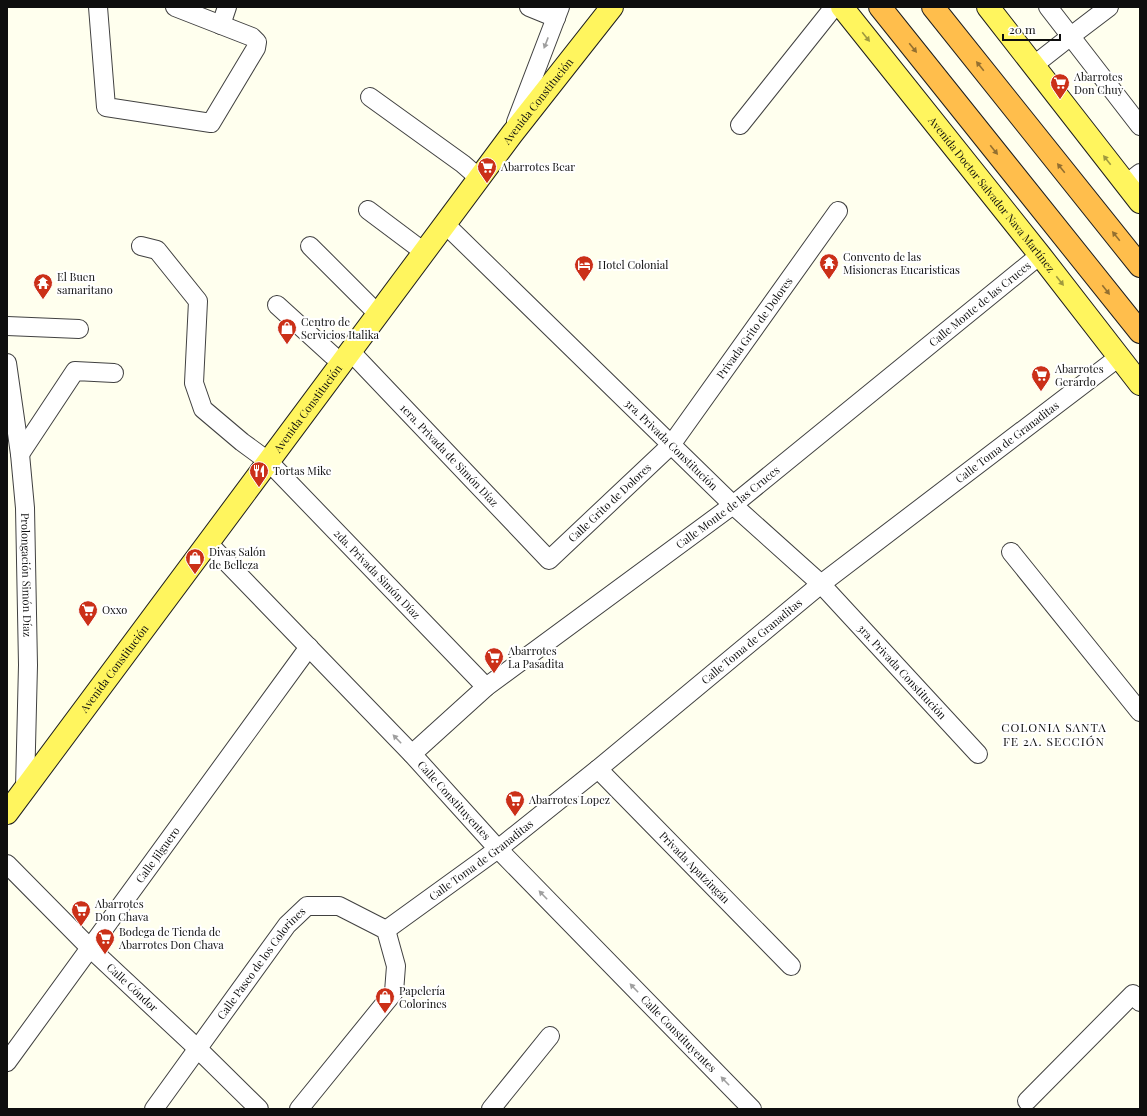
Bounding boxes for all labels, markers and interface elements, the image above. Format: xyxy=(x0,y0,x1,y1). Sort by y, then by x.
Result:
scale bar xyxy=(1003,16,1060,42)
text: 20 m xyxy=(1009,21,1036,37)
one-way arrow xyxy=(862,32,870,43)
one-way arrow xyxy=(543,38,549,50)
one-way arrow xyxy=(908,43,917,54)
street label: Avenida Constitución xyxy=(498,54,576,148)
one-way arrow xyxy=(976,61,985,72)
place label: Abarrotes Don Chuy xyxy=(1073,69,1124,97)
supermarket icon: Abarrotes Don Chuy xyxy=(1049,72,1071,100)
street label: Avenida Doctor Salvador Nava Martínez xyxy=(925,113,1059,275)
one-way arrow xyxy=(990,144,999,155)
one-way arrow xyxy=(1103,154,1112,165)
supermarket icon: Abarrotes Bear xyxy=(476,156,498,184)
place label: Abarrotes Bear xyxy=(500,159,575,174)
one-way arrow xyxy=(1057,162,1066,173)
one-way arrow xyxy=(1111,231,1120,241)
place label: Convento de las Misioneras Eucaristicas xyxy=(843,249,960,277)
temple icon: Convento de las Misioneras Eucaristicas xyxy=(818,252,840,280)
hotel icon: Hotel Colonial xyxy=(573,254,595,282)
place label: Hotel Colonial xyxy=(598,257,668,272)
street label: Calle Monte de las Cruces xyxy=(925,258,1034,350)
place label: El Buen samaritano xyxy=(57,269,113,297)
temple icon: El Buen samaritano xyxy=(32,272,54,300)
street label: Privada Grito de Dolores xyxy=(713,274,795,381)
one-way arrow xyxy=(1056,276,1065,287)
one-way arrow xyxy=(1102,284,1111,295)
place label: Centro de Servicios Italika xyxy=(301,314,380,342)
shop icon: Centro de Servicios Italika xyxy=(276,317,298,345)
street label: Avenida Constitución xyxy=(269,361,345,456)
place label: Abarrotes Gerardo xyxy=(1054,361,1104,389)
supermarket icon: Abarrotes Gerardo xyxy=(1030,364,1052,392)
street label: 3ra. Privada Constitución xyxy=(622,395,722,493)
street label: Calle Toma de Granaditas xyxy=(952,397,1062,486)
street label: 1era. Privada de Simón Díaz xyxy=(397,400,502,510)
restaurant icon: Tortas Mike xyxy=(248,460,270,488)
street label: Calle Grito de Dolores xyxy=(565,460,654,545)
street label: Calle Monte de las Cruces xyxy=(672,462,782,552)
place label: Tortas Mike xyxy=(273,463,332,478)
street label: Prolongación Simón Díaz xyxy=(18,513,35,637)
street label: 2da. Privada Simón Díaz xyxy=(331,526,424,622)
place label: Divas Salón de Belleza xyxy=(209,544,266,572)
shop icon: Divas Salón de Belleza xyxy=(184,547,206,575)
street label: Calle Toma de Granaditas xyxy=(698,595,805,687)
supermarket icon: Oxxo xyxy=(77,599,99,627)
place label: Oxxo xyxy=(102,602,127,617)
street label: Avenida Constitución xyxy=(76,621,152,716)
street label: 3ra. Privada Constitución xyxy=(855,621,950,723)
place label: Abarrotes La Pasadita xyxy=(507,643,564,671)
supermarket icon: Abarrotes La Pasadita xyxy=(483,646,505,674)
district label: COLONIA SANTA FE 2A. SECCIÓN xyxy=(1001,719,1107,749)
one-way arrow xyxy=(392,734,402,744)
street label: Calle Constituyentes xyxy=(414,757,494,843)
supermarket icon: Abarrotes Lopez xyxy=(504,789,526,817)
place label: Abarrotes Lopez xyxy=(528,792,610,807)
street label: Calle Toma de Granaditas xyxy=(426,816,536,904)
street label: Calle Jilguero xyxy=(132,824,183,886)
street label: Privada Apatzingán xyxy=(656,828,734,907)
one-way arrow xyxy=(538,890,548,900)
place label: Abarrotes Don Chava xyxy=(94,896,149,924)
supermarket icon: Abarrotes Don Chava xyxy=(70,899,92,927)
street label: Calle Paseo de los Colorines xyxy=(213,903,308,1022)
place label: Bodega de Tienda de Abarrotes Don Chava xyxy=(118,924,224,952)
supermarket icon: Bodega de Tienda de Abarrotes Don Chava xyxy=(94,927,116,955)
street label: Calle Cóndor xyxy=(104,959,162,1015)
place label: Papelería Colorines xyxy=(399,983,447,1011)
one-way arrow xyxy=(629,983,639,993)
shop icon: Papelería Colorines xyxy=(374,986,396,1014)
street label: Calle Constituyentes xyxy=(638,992,720,1075)
one-way arrow xyxy=(720,1076,730,1086)

